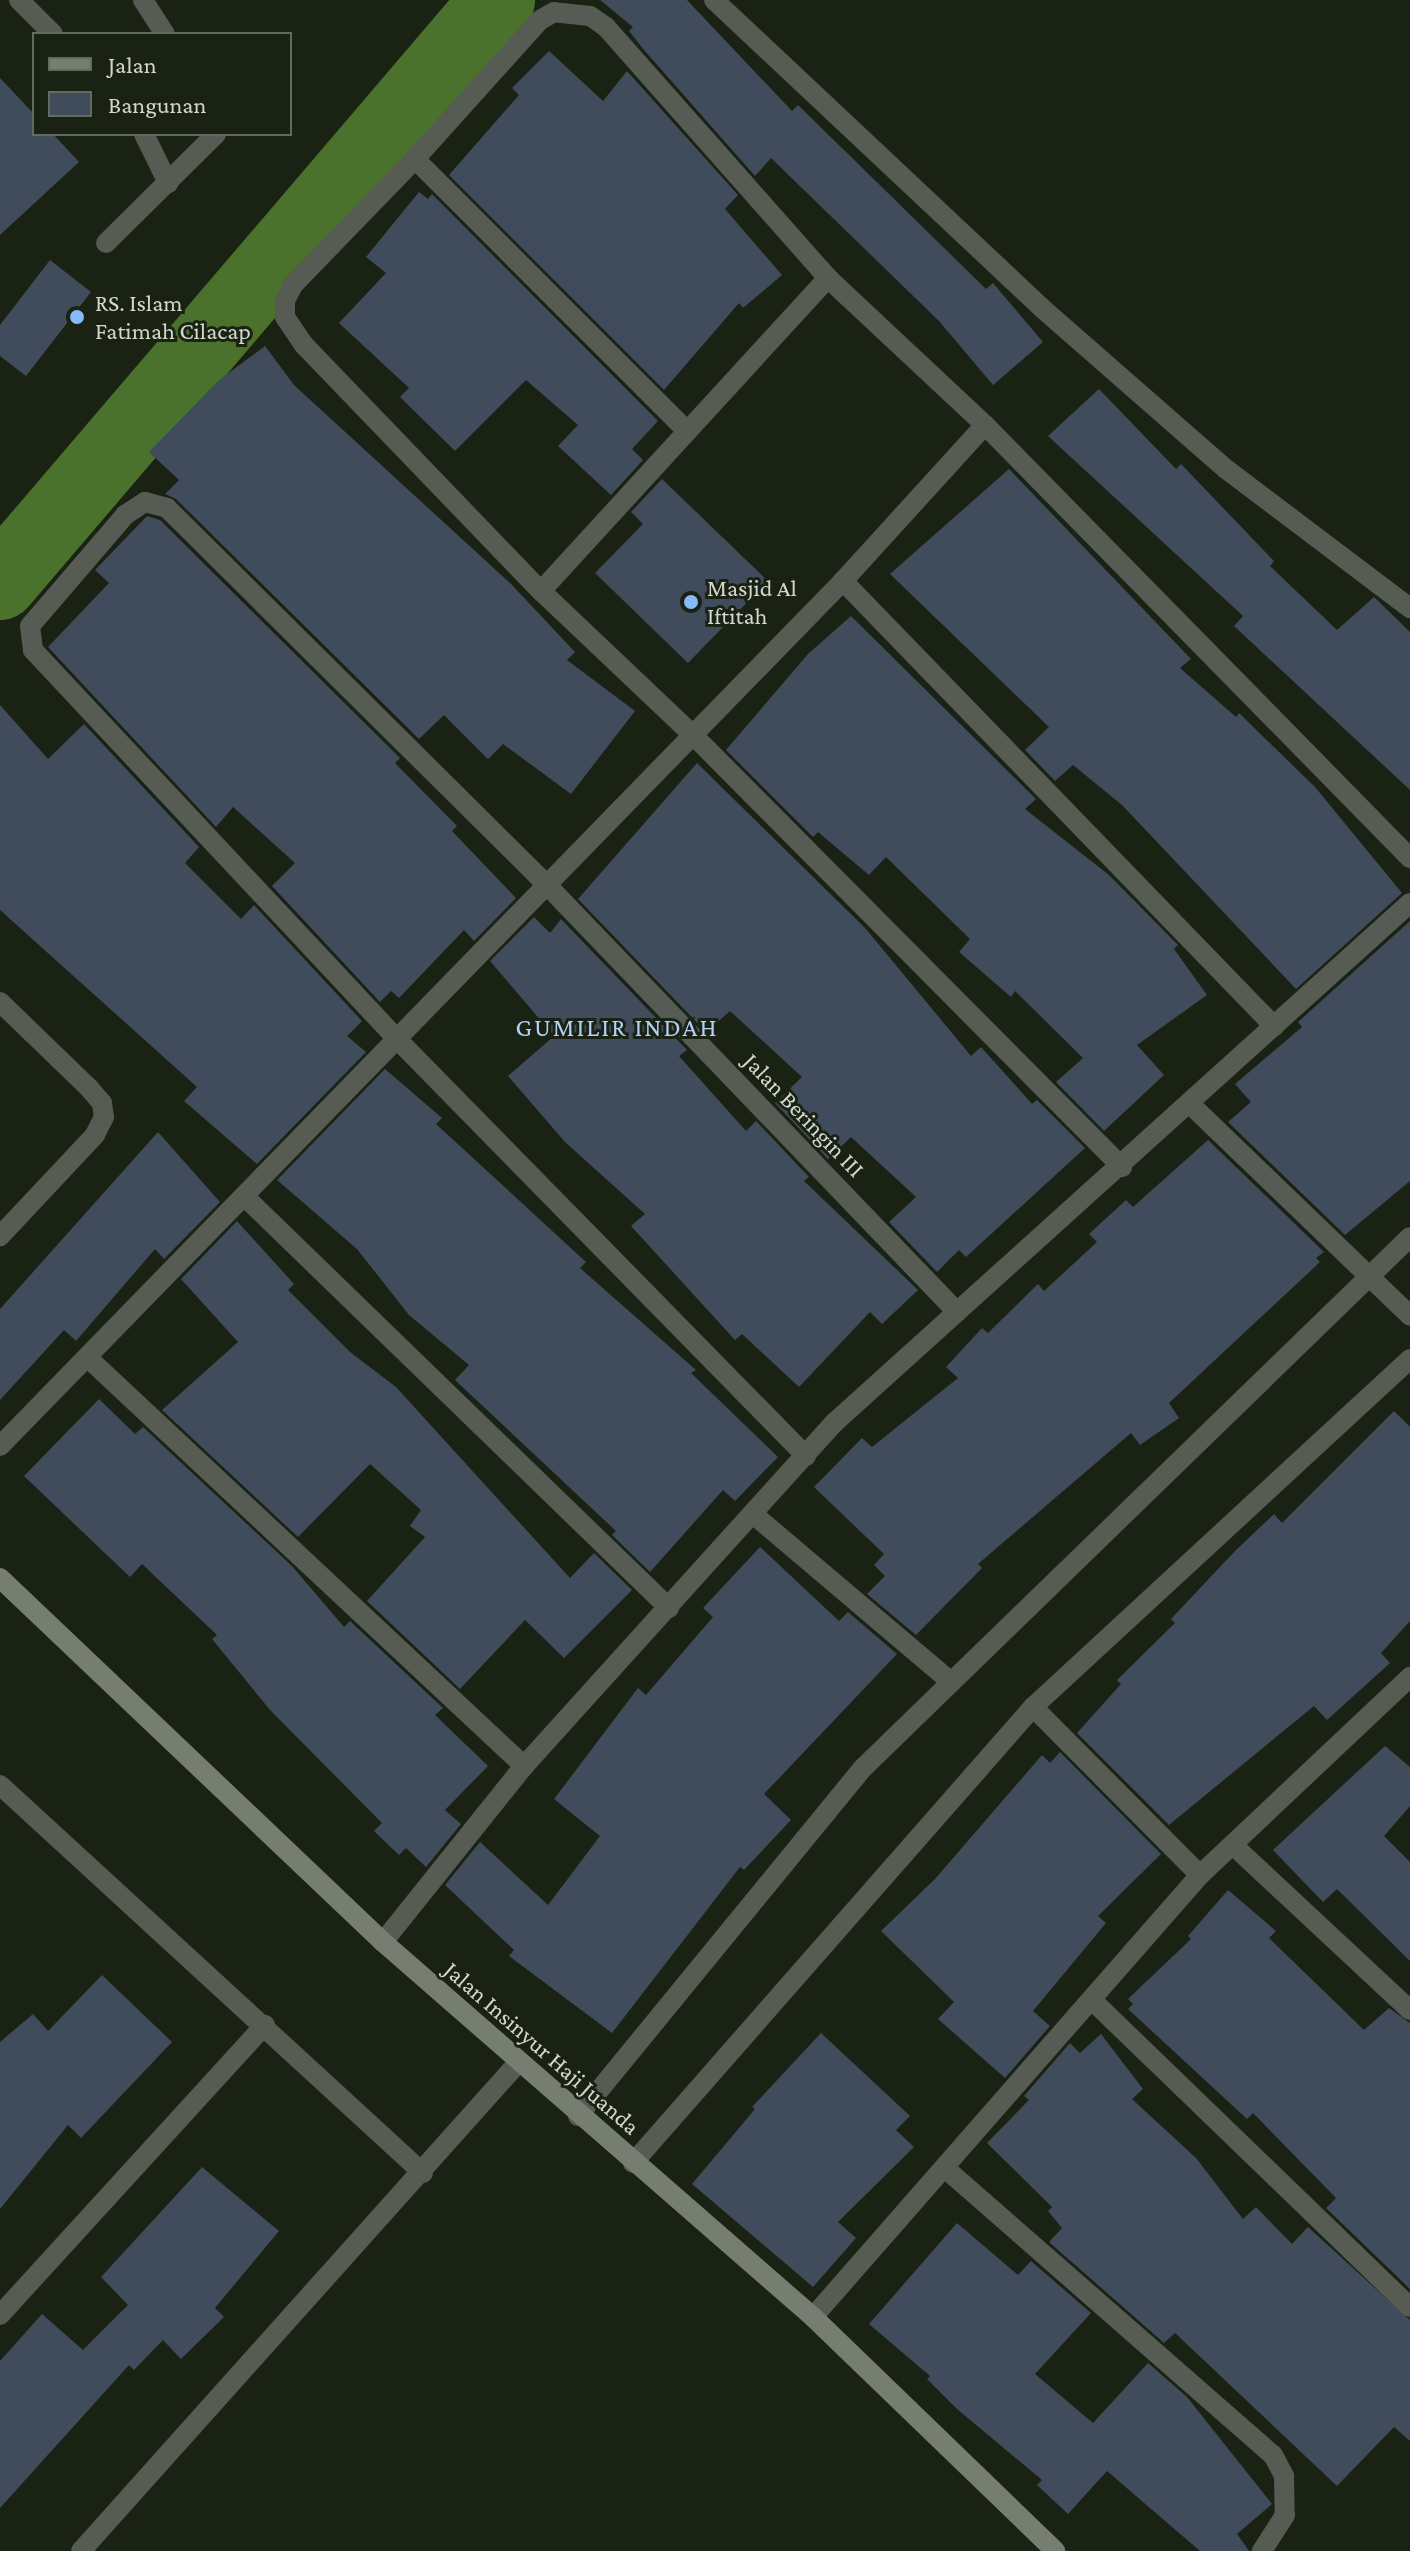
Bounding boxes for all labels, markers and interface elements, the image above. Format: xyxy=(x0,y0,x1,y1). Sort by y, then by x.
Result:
legend xyxy=(32,32,292,136)
text: Jalan xyxy=(108,51,157,78)
text: Bangunan xyxy=(108,91,206,118)
place label: RS. Islam Fatimah Cilacap xyxy=(95,289,251,345)
marker: RS. Islam Fatimah Cilacap xyxy=(66,306,88,328)
place label: Masjid Al Iftitah xyxy=(707,574,797,630)
marker: Masjid Al Iftitah xyxy=(682,593,700,611)
district label: GUMILIR INDAH xyxy=(516,1012,718,1044)
street label: Jalan Beringin III xyxy=(738,1047,870,1183)
street label: Jalan Insinyur Haji Juanda xyxy=(438,1955,646,2141)

